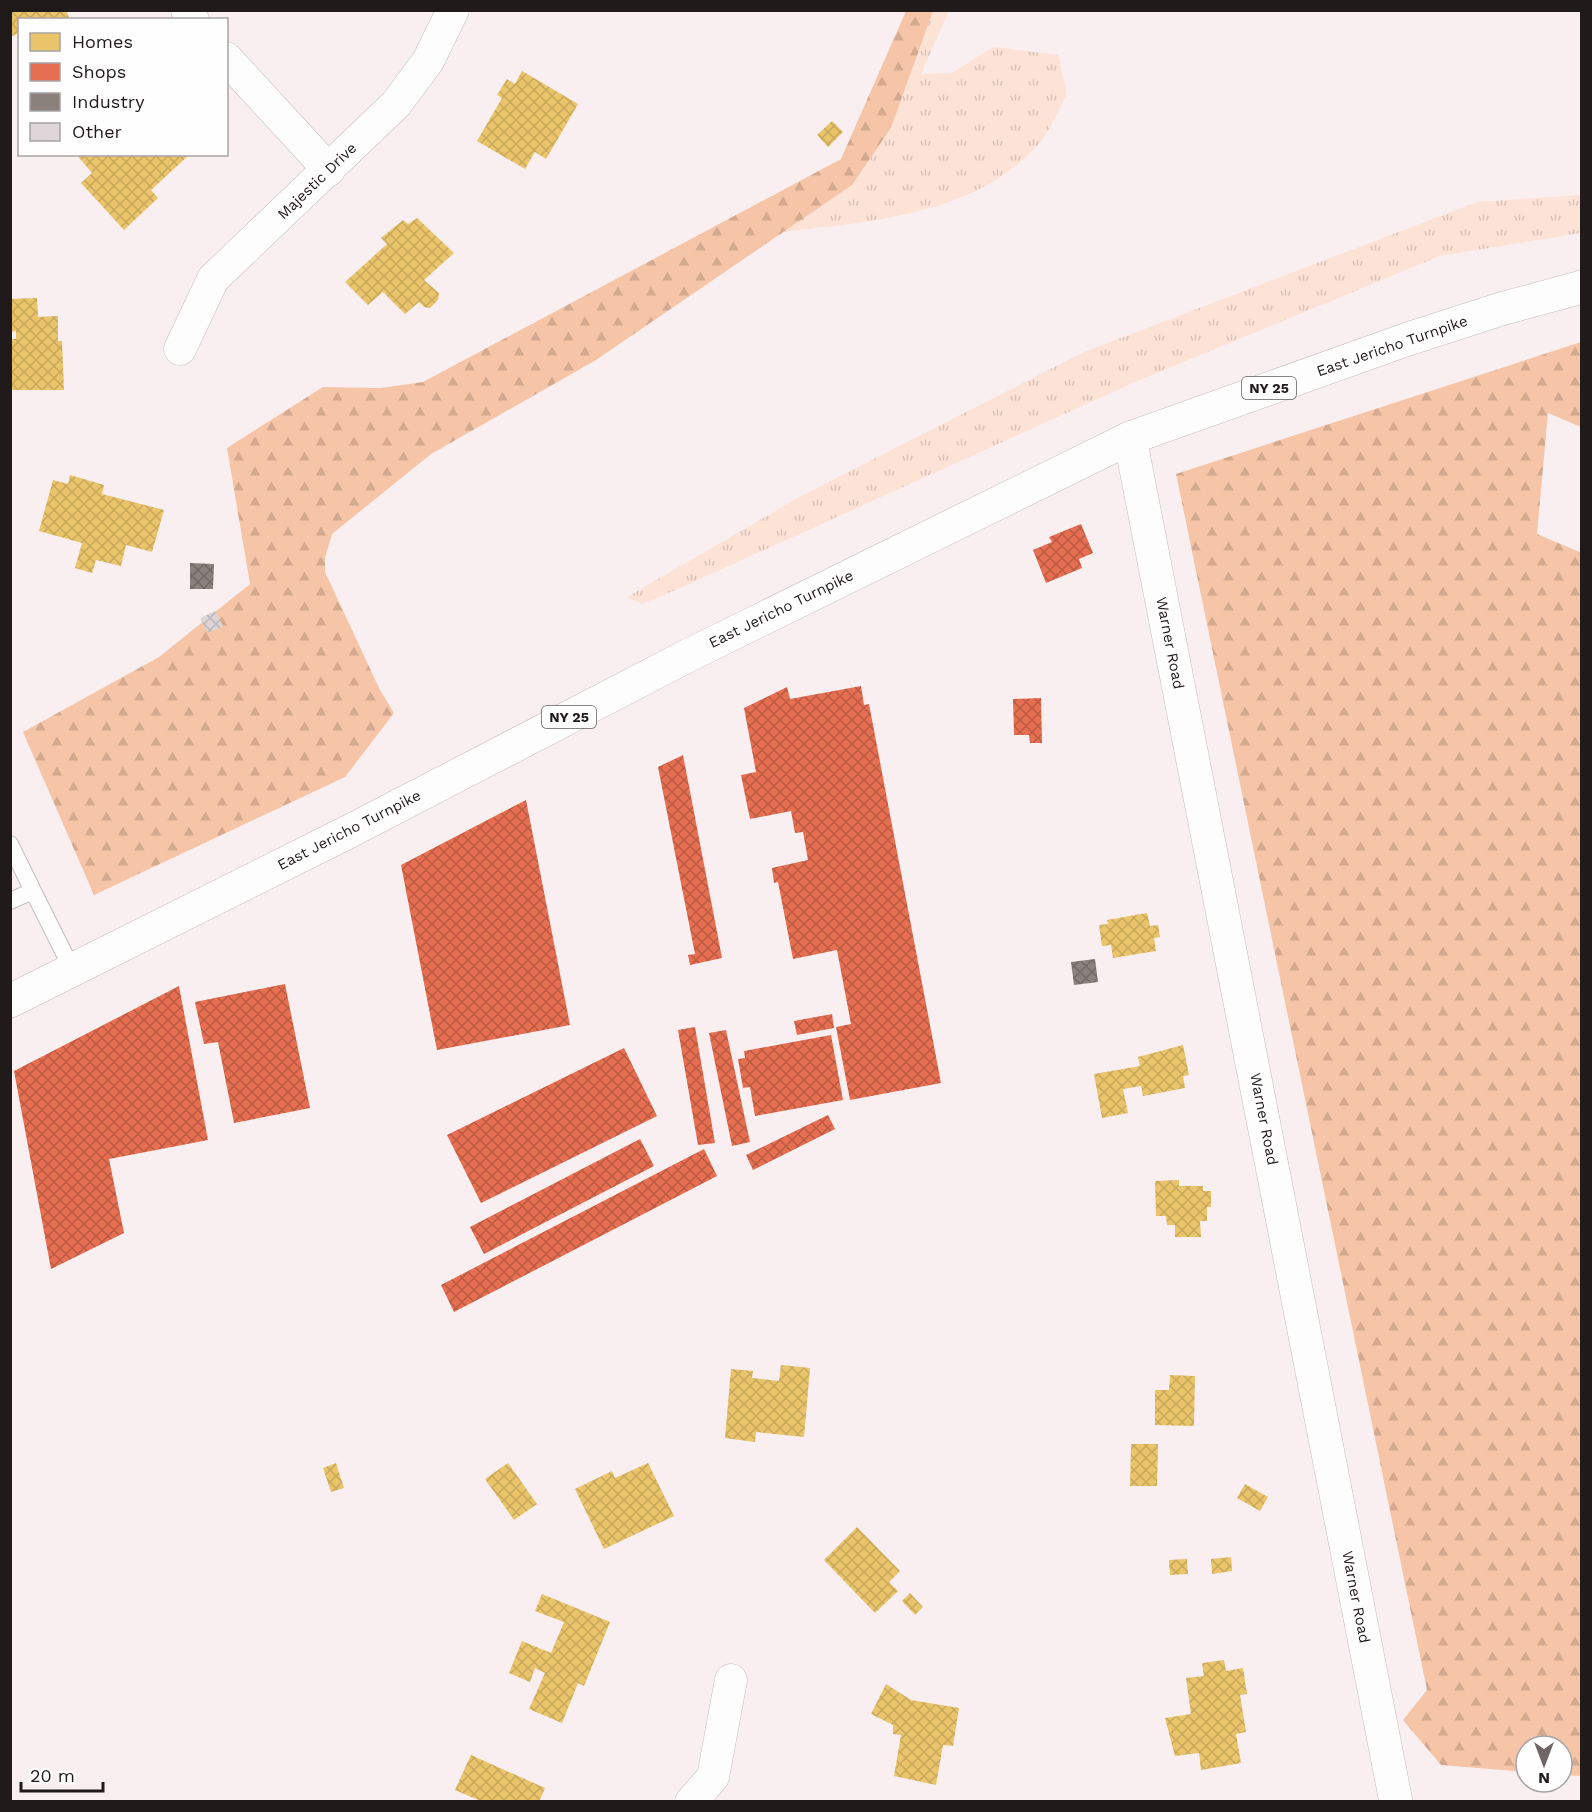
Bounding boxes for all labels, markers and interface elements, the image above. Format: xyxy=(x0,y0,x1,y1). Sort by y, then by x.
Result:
legend xyxy=(18,18,228,156)
text: Homes xyxy=(72,31,133,52)
text: Shops xyxy=(72,61,126,82)
text: Industry xyxy=(72,91,145,112)
text: Other xyxy=(72,121,122,142)
street label: Majestic Drive xyxy=(274,139,360,223)
street label: East Jericho Turnpike xyxy=(1314,312,1470,380)
road number: NY 25 xyxy=(1242,377,1296,399)
street label: East Jericho Turnpike xyxy=(706,566,856,652)
street label: Warner Road xyxy=(1152,595,1188,691)
road number: NY 25 xyxy=(542,706,596,728)
street label: East Jericho Turnpike xyxy=(274,786,424,874)
street label: Warner Road xyxy=(1246,1071,1282,1167)
street label: Warner Road xyxy=(1338,1549,1374,1645)
north arrow xyxy=(1514,1734,1574,1794)
scale bar xyxy=(21,1755,104,1793)
text: 20 m xyxy=(30,1765,75,1786)
text: N xyxy=(1538,1769,1550,1788)

